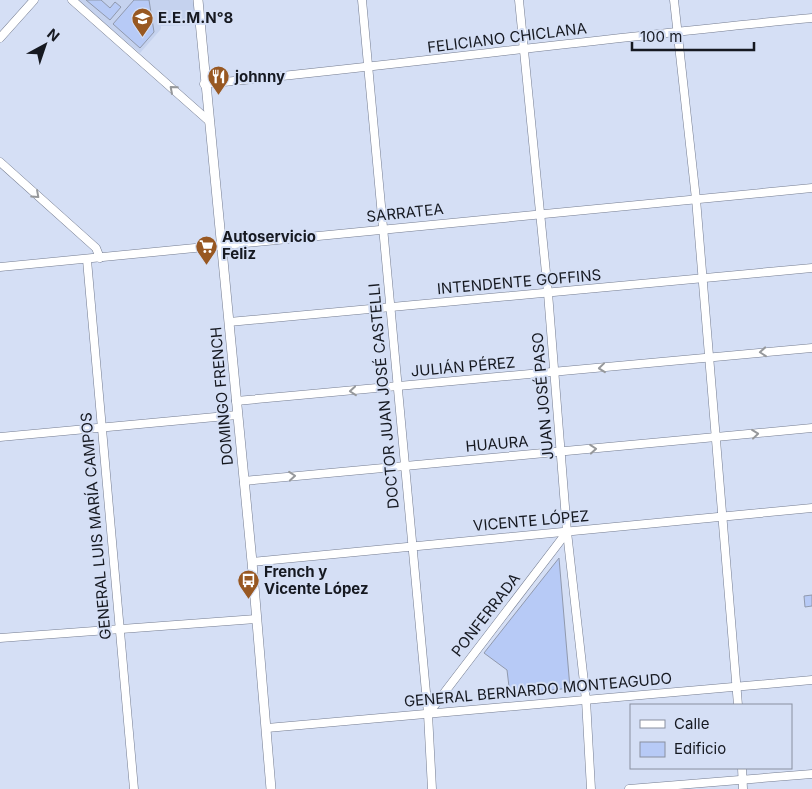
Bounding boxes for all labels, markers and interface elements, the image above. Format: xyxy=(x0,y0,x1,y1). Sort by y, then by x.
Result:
school or university icon: E.E.M.N°8 xyxy=(130,6,154,37)
place label: E.E.M.N°8 xyxy=(158,8,234,27)
street label: FELICIANO CHICLANA xyxy=(426,18,588,57)
north arrow xyxy=(20,20,70,70)
scale bar xyxy=(632,20,754,52)
text: N xyxy=(44,25,63,45)
text: 100 m xyxy=(640,27,682,46)
restaurant icon: johnny xyxy=(207,65,231,96)
place label: johnny xyxy=(234,67,285,86)
one-way arrow xyxy=(170,87,179,95)
one-way arrow xyxy=(31,189,40,198)
street label: SARRATEA xyxy=(365,199,444,226)
place label: Autoservicio Feliz xyxy=(222,227,316,263)
supermarket icon: Autoservicio Feliz xyxy=(194,234,218,265)
street label: INTENDENTE GOFFINS xyxy=(436,265,602,298)
street label: DOCTOR JUAN JOSÉ CASTELLI xyxy=(364,282,403,510)
street label: DOMINGO FRENCH xyxy=(206,326,237,466)
street label: JUAN JOSÉ PASO xyxy=(527,331,558,461)
one-way arrow xyxy=(759,346,767,357)
street label: JULIÁN PÉREZ xyxy=(410,352,516,381)
one-way arrow xyxy=(597,362,605,373)
one-way arrow xyxy=(348,385,356,396)
street label: GENERAL LUIS MARÍA CAMPOS xyxy=(76,412,115,641)
one-way arrow xyxy=(751,428,759,439)
street label: HUAURA xyxy=(465,431,529,456)
one-way arrow xyxy=(590,444,598,455)
one-way arrow xyxy=(288,471,296,482)
street label: VICENTE LÓPEZ xyxy=(472,506,590,535)
place label: French y Vicente López xyxy=(264,562,369,598)
bus stop icon: French y Vicente López xyxy=(236,569,260,600)
street label: PONFERRADA xyxy=(447,569,524,660)
street label: GENERAL BERNARDO MONTEAGUDO xyxy=(403,668,673,711)
legend xyxy=(630,704,792,769)
text: Calle xyxy=(674,714,709,733)
text: Edificio xyxy=(674,739,726,758)

